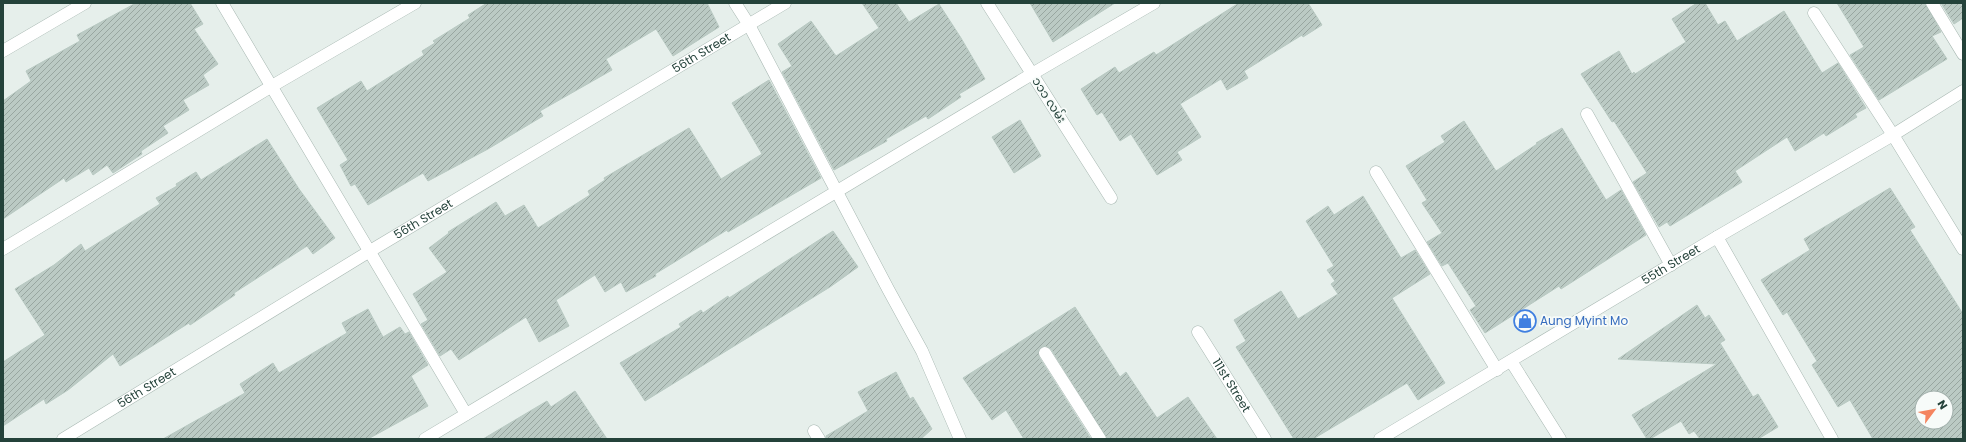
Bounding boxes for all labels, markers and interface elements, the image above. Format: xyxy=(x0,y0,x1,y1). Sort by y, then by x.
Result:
street label: 56th Street xyxy=(669,28,734,77)
street label: ၁၁၁ လမ်း xyxy=(1028,74,1071,126)
street label: 56th Street xyxy=(390,195,456,243)
street label: 55th Street xyxy=(1638,240,1703,288)
shop icon: Aung Myint Mo xyxy=(1512,308,1538,334)
place label: Aung Myint Mo xyxy=(1540,312,1628,329)
street label: 111st Street xyxy=(1209,355,1255,415)
street label: 56th Street xyxy=(114,363,179,412)
north arrow xyxy=(1914,390,1954,430)
text: N xyxy=(1934,397,1951,412)

